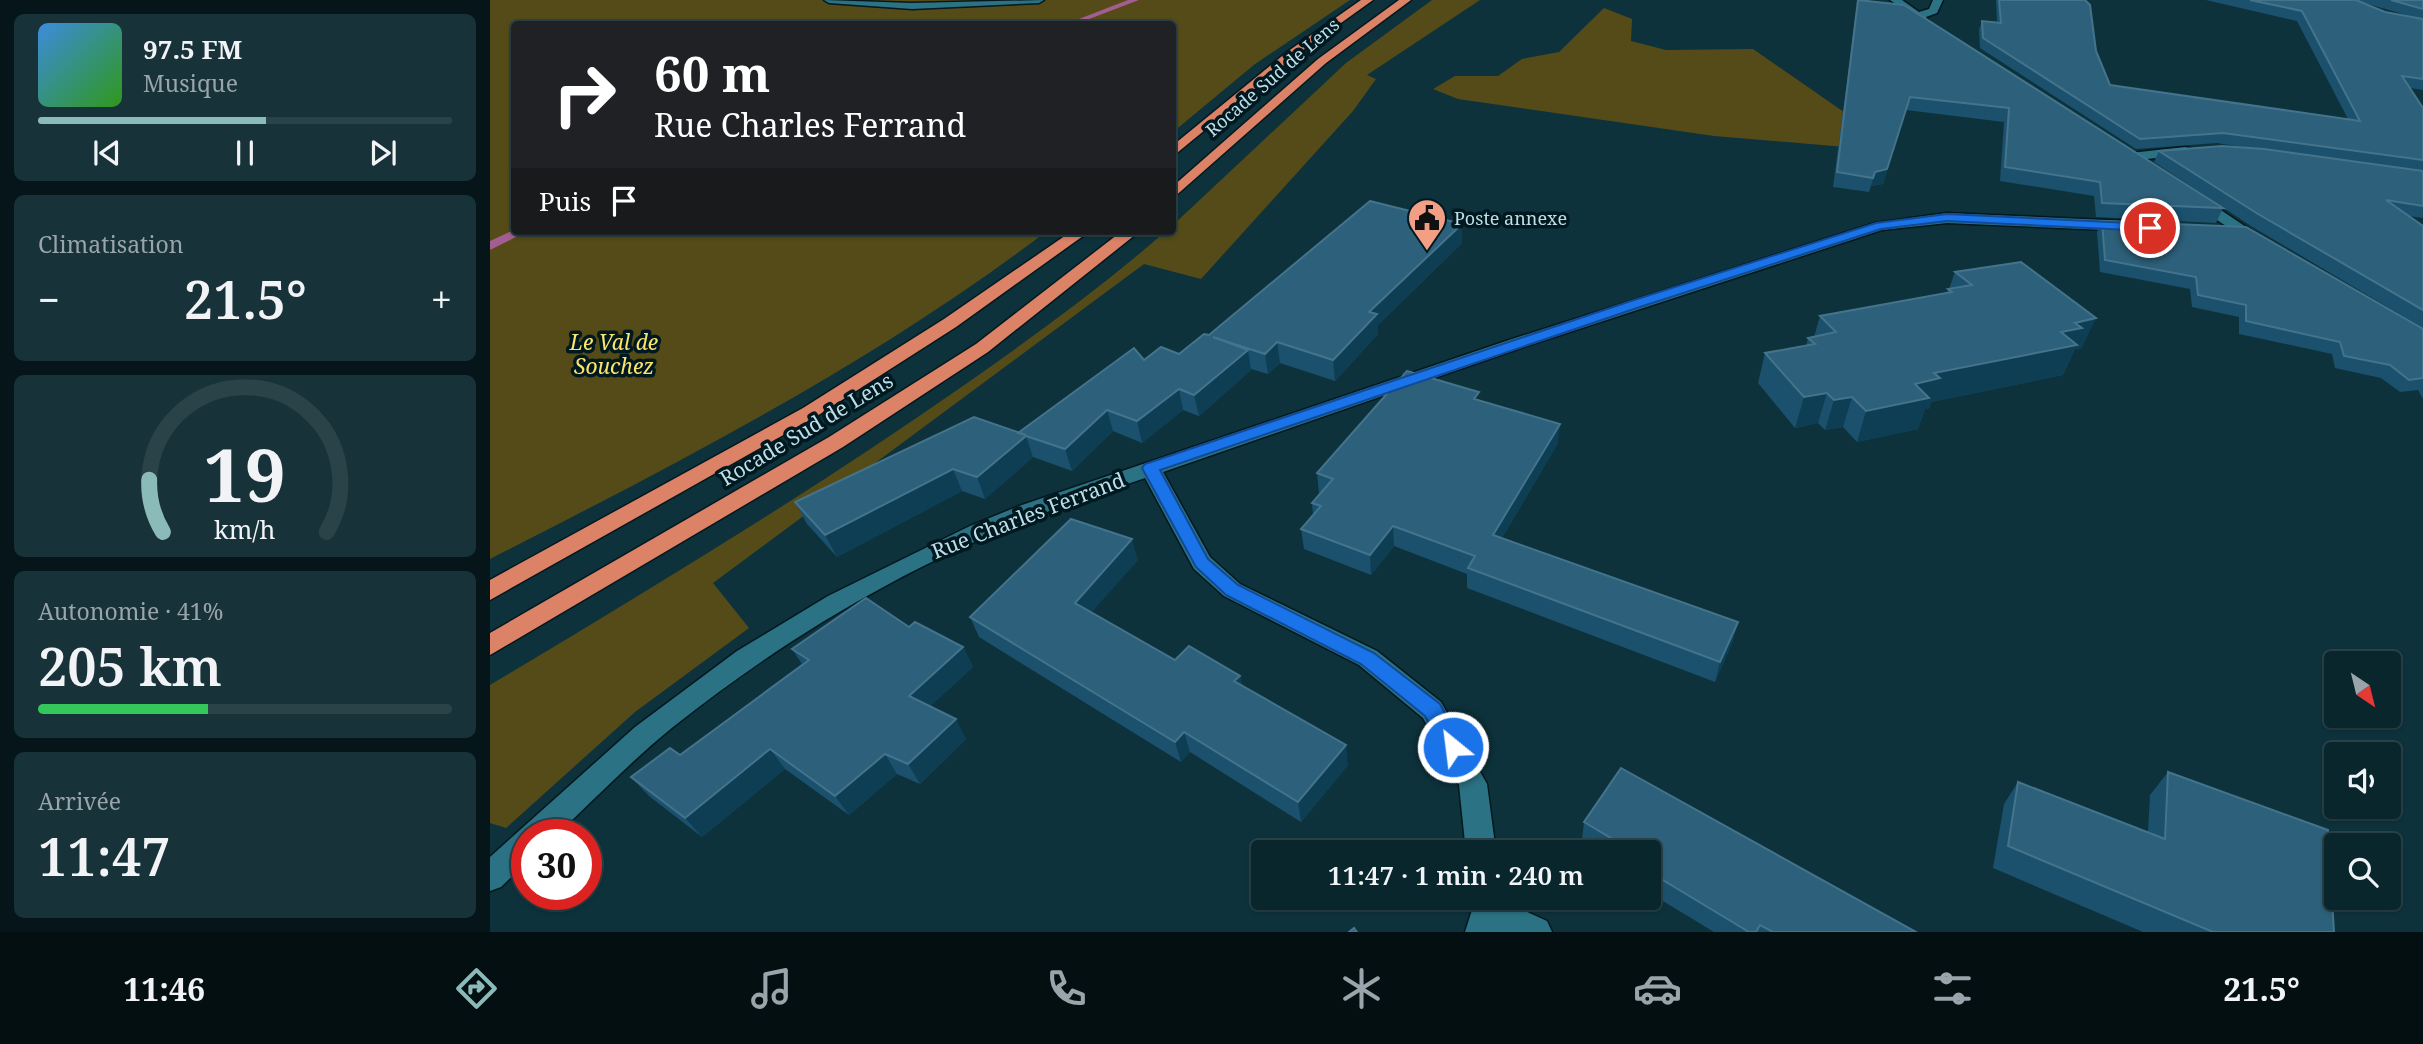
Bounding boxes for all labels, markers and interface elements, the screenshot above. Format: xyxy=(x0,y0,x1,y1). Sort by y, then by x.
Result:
street label: Rocade Sud de Lens xyxy=(1200,12,1344,142)
text: 97.5 FM xyxy=(143,31,242,67)
text: 60 m xyxy=(654,40,770,106)
icon: right xyxy=(539,49,630,140)
text: Musique xyxy=(143,67,238,99)
text: Rue Charles Ferrand xyxy=(654,103,966,146)
icon: previous xyxy=(88,134,126,172)
icon: pause xyxy=(226,134,264,172)
icon: next xyxy=(364,134,402,172)
icon: arrive xyxy=(605,182,643,220)
text: Puis xyxy=(539,183,591,219)
public building icon: Poste annexe xyxy=(1406,197,1448,252)
pin xyxy=(2120,198,2180,258)
place label: Poste annexe xyxy=(1454,206,1567,230)
icon: arrive xyxy=(2131,209,2169,247)
text: Climatisation xyxy=(38,228,184,260)
text: 21.5° xyxy=(184,263,307,334)
text: − xyxy=(38,273,60,325)
text: + xyxy=(431,273,452,325)
park label: Le Val de Souchez xyxy=(569,328,658,380)
street label: Rocade Sud de Lens xyxy=(714,366,898,492)
text: 19 xyxy=(204,424,286,523)
street label: Rue Charles Ferrand xyxy=(927,465,1129,565)
text: km/h xyxy=(214,512,276,546)
text: Autonomie · 41% xyxy=(38,595,223,627)
text: 205 km xyxy=(38,630,222,701)
north arrow xyxy=(2324,651,2401,728)
map controls xyxy=(2324,651,2401,910)
position arrow xyxy=(1416,710,1490,784)
button: sound xyxy=(2324,742,2401,819)
text: Arrivée xyxy=(38,785,121,817)
speed limit sign: 30 xyxy=(511,819,602,910)
text: 11:47 xyxy=(38,820,171,891)
button: search xyxy=(2324,833,2401,910)
text: 11:47 · 1 min · 240 m xyxy=(1328,857,1584,893)
icon: directions xyxy=(452,964,501,1013)
icon: music xyxy=(747,964,796,1013)
icon: phone xyxy=(1042,964,1091,1013)
icon: climate xyxy=(1337,964,1386,1013)
icon: car xyxy=(1633,964,1682,1013)
icon: filters xyxy=(1928,964,1977,1013)
text: 11:46 xyxy=(123,967,205,1010)
text: 21.5° xyxy=(2223,967,2300,1010)

